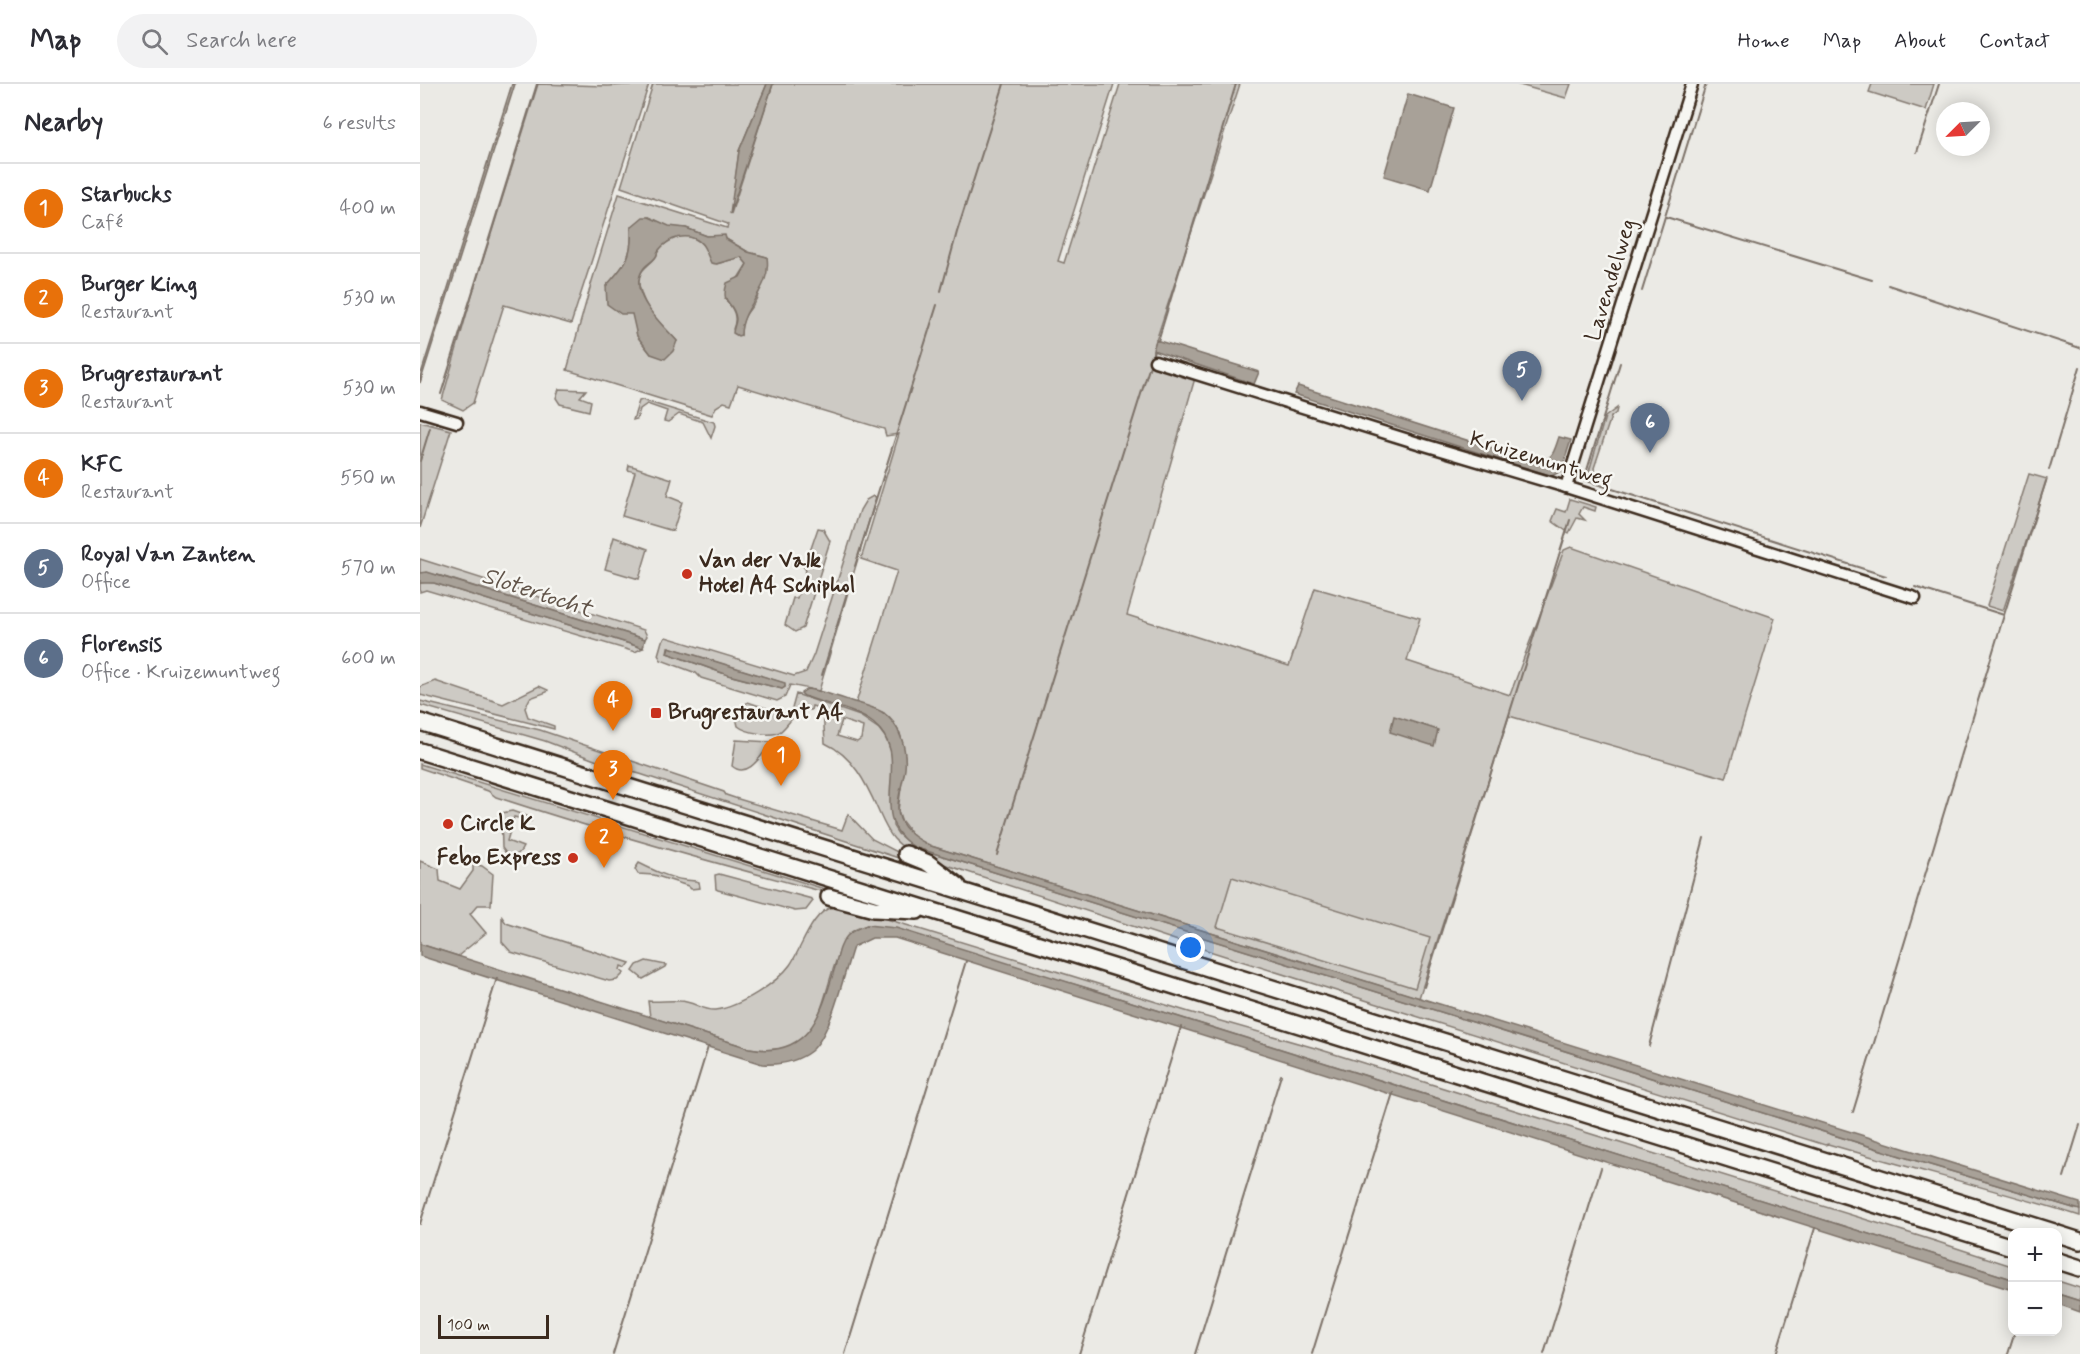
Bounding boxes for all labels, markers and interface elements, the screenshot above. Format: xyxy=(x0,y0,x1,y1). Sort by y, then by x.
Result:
search box xyxy=(117,14,537,68)
text: Map xyxy=(30,23,81,60)
icon: search xyxy=(138,25,171,58)
text: Search here xyxy=(186,27,297,55)
text: Home xyxy=(1738,27,1790,55)
text: Map xyxy=(1823,27,1861,55)
text: About xyxy=(1894,27,1946,55)
text: Contact xyxy=(1979,27,2050,55)
north arrow xyxy=(1936,102,1990,156)
text: Nearby xyxy=(24,106,103,140)
text: 6 results xyxy=(323,110,396,137)
text: Starbucks xyxy=(81,181,172,209)
text: 1 xyxy=(39,195,48,222)
text: 400 m xyxy=(340,195,396,222)
text: Café xyxy=(81,209,123,236)
street label: Lavendelweg xyxy=(1579,216,1644,345)
text: Burger King xyxy=(81,271,197,299)
text: 2 xyxy=(39,285,48,312)
text: 530 m xyxy=(342,285,396,312)
text: Restaurant xyxy=(81,299,174,326)
pin: 5 xyxy=(1502,352,1542,401)
text: Brugrestaurant xyxy=(81,361,223,389)
text: 3 xyxy=(39,375,48,402)
text: 530 m xyxy=(342,375,396,402)
text: Restaurant xyxy=(81,389,174,416)
pin: 6 xyxy=(1630,404,1670,453)
street label: Kruizemuntweg xyxy=(1465,425,1616,498)
text: KFC xyxy=(81,451,123,479)
text: 4 xyxy=(38,465,49,492)
text: 550 m xyxy=(340,465,396,492)
text: Restaurant xyxy=(81,479,174,506)
text: Royal Van Zanten xyxy=(81,541,255,569)
place label: Van der Valk Hotel A4 Schiphol xyxy=(699,547,855,600)
text: 5 xyxy=(38,555,50,582)
text: 570 m xyxy=(341,555,396,582)
water label: Slotertocht xyxy=(478,561,598,626)
marker: Van der Valk Hotel A4 Schiphol xyxy=(680,567,694,581)
text: Office xyxy=(81,569,131,596)
text: Florensis xyxy=(81,631,162,659)
text: 6 xyxy=(38,645,49,672)
text: 600 m xyxy=(341,645,396,672)
text: Office · Kruizemuntweg xyxy=(81,659,281,686)
pin: 4 xyxy=(594,682,632,731)
place label: Brugrestaurant A4 xyxy=(668,699,843,730)
marker: Brugrestaurant A4 xyxy=(649,706,663,720)
pin: 1 xyxy=(762,736,800,786)
pin: 3 xyxy=(594,750,632,800)
place label: Circle K xyxy=(460,810,535,838)
marker: Circle K xyxy=(441,817,455,831)
pin: 2 xyxy=(584,818,624,868)
place label: Febo Express xyxy=(437,844,561,872)
marker: Febo Express xyxy=(566,851,580,865)
your location xyxy=(1176,933,1205,962)
map controls xyxy=(2008,1228,2062,1336)
button: + xyxy=(2008,1228,2062,1282)
button: − xyxy=(2008,1282,2062,1336)
scale bar xyxy=(438,1312,549,1340)
text: 100 m xyxy=(447,1315,490,1336)

